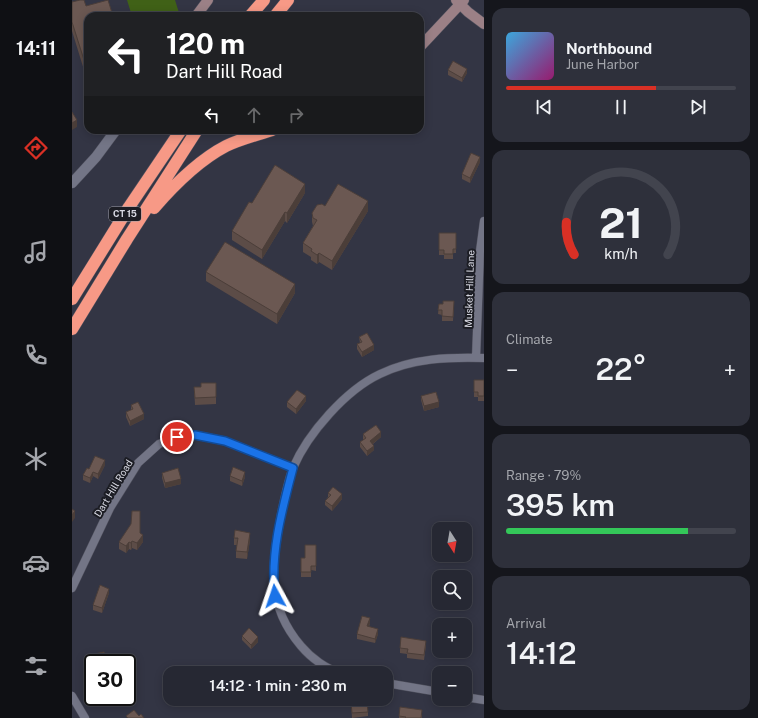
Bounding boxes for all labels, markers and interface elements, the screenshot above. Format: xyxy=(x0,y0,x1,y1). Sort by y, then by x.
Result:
text: 120 m xyxy=(166,27,245,60)
icon: left xyxy=(100,28,152,80)
text: 14:11 xyxy=(16,38,56,59)
text: Northbound xyxy=(566,40,652,57)
text: June Harbor xyxy=(566,57,639,72)
text: Dart Hill Road xyxy=(166,61,283,82)
icon: previous xyxy=(533,96,555,118)
icon: pause xyxy=(610,96,632,118)
icon: next xyxy=(687,96,709,118)
icon: left xyxy=(201,104,223,126)
icon: ahead xyxy=(243,104,265,126)
icon: right xyxy=(285,104,307,126)
icon: directions xyxy=(22,134,50,162)
text: 21 xyxy=(599,198,643,247)
road number: CT 15 xyxy=(109,207,141,221)
icon: music xyxy=(22,238,50,266)
text: km/h xyxy=(604,245,638,262)
street label: Musket Hill Lane xyxy=(462,249,476,328)
text: Climate xyxy=(506,332,553,347)
icon: phone xyxy=(22,341,50,369)
text: 22° xyxy=(595,351,647,387)
text: − xyxy=(506,357,518,383)
text: + xyxy=(724,357,736,383)
pin xyxy=(160,420,194,454)
icon: arrive xyxy=(166,426,188,448)
icon: climate xyxy=(22,445,50,473)
street label: Dart Hill Road xyxy=(91,457,135,519)
text: Range · 79% xyxy=(506,468,581,483)
text: 395 km xyxy=(506,487,615,523)
north arrow xyxy=(432,522,472,562)
map controls xyxy=(432,522,472,706)
icon: car xyxy=(22,549,50,577)
button: search xyxy=(432,570,472,610)
position arrow xyxy=(254,575,296,617)
text: Arrival xyxy=(506,616,546,631)
button: + xyxy=(432,618,472,658)
text: 14:12 xyxy=(506,635,576,671)
icon: filters xyxy=(22,652,50,680)
speed limit sign: 30 xyxy=(84,654,136,706)
button: − xyxy=(432,666,472,706)
text: 14:12 · 1 min · 230 m xyxy=(209,677,347,694)

